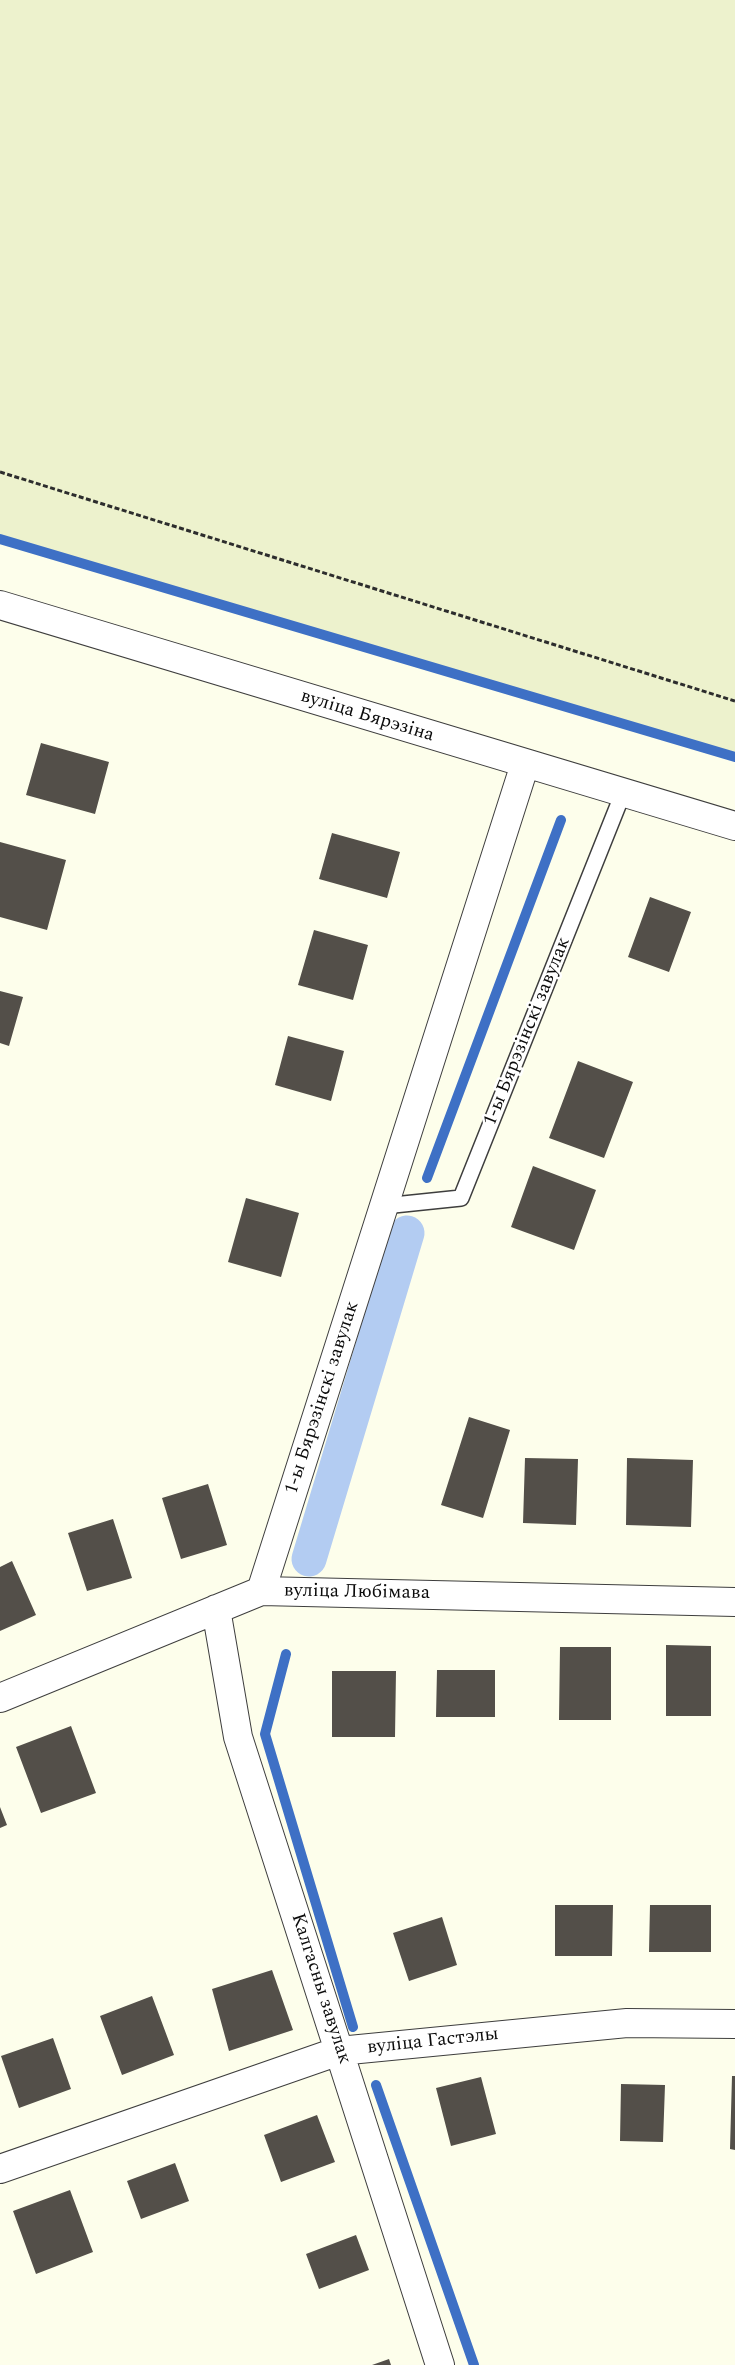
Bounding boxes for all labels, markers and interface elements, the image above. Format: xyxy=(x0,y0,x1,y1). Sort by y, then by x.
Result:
street label: вуліца Бярэзіна xyxy=(298,686,436,748)
street label: 1-ы Бярэзінскі завулак xyxy=(480,934,576,1130)
street label: 1-ы Бярэзінскі завулак xyxy=(281,1299,365,1497)
street label: вуліца Любімава xyxy=(284,1580,430,1606)
street label: Калгасны завулак xyxy=(285,1911,355,2067)
street label: вуліца Гастэлы xyxy=(366,2024,500,2060)

